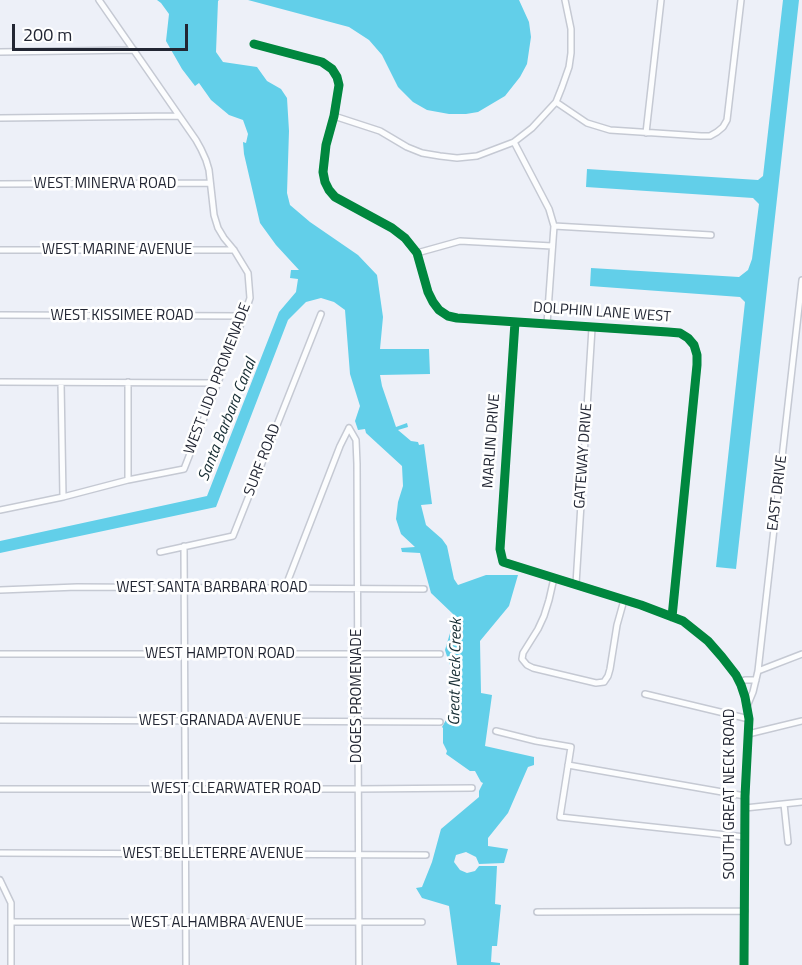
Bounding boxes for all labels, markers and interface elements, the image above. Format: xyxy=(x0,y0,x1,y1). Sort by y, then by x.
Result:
scale bar xyxy=(15,12,190,50)
text: 200 m xyxy=(23,21,72,48)
street label: WEST MINERVA ROAD xyxy=(34,175,176,193)
street label: WEST MARINE AVENUE xyxy=(42,241,192,259)
street label: DOLPHIN LANE WEST xyxy=(532,299,672,327)
street label: WEST LIDO PROMENADE xyxy=(181,301,255,457)
street label: WEST KISSIMEE ROAD xyxy=(50,307,194,325)
water label: Santa Barbara Canal xyxy=(195,356,261,484)
street label: MARLIN DRIVE xyxy=(480,393,504,489)
street label: GATEWAY DRIVE xyxy=(571,403,597,509)
street label: SURF ROAD xyxy=(241,421,285,499)
street label: EAST DRIVE xyxy=(764,454,792,532)
street label: WEST SANTA BARBARA ROAD xyxy=(116,579,308,597)
water label: Great Neck Creek xyxy=(445,618,467,726)
street label: DOGES PROMENADE xyxy=(348,629,366,763)
street label: WEST HAMPTON ROAD xyxy=(145,645,295,663)
street label: SOUTH GREAT NECK ROAD xyxy=(721,708,739,880)
street label: WEST GRANADA AVENUE xyxy=(139,712,301,730)
street label: WEST CLEARWATER ROAD xyxy=(151,780,321,798)
street label: WEST BELLETERRE AVENUE xyxy=(123,845,303,863)
street label: WEST ALHAMBRA AVENUE xyxy=(131,914,303,932)

